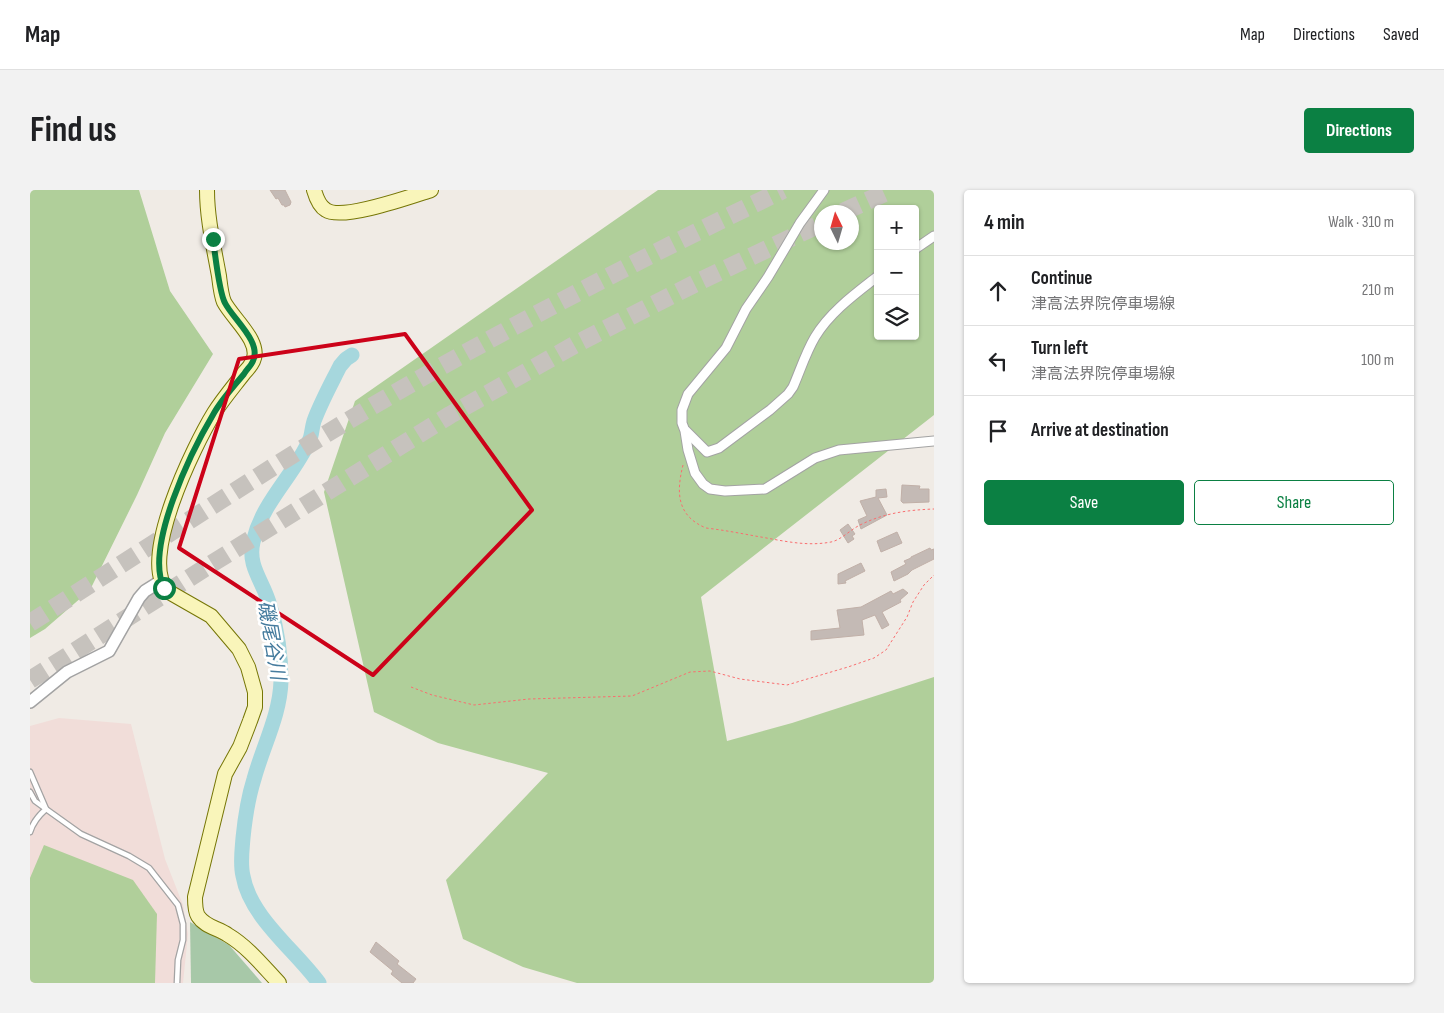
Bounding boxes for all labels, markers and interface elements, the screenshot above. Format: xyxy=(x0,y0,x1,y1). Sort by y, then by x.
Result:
text: Map xyxy=(25,20,60,49)
text: Map xyxy=(1240,24,1265,45)
text: Directions xyxy=(1293,24,1355,45)
text: Saved xyxy=(1383,24,1419,45)
button: Directions xyxy=(1304,108,1414,153)
text: Find us xyxy=(30,109,117,152)
north arrow xyxy=(814,205,859,250)
map controls xyxy=(874,205,919,340)
button: + xyxy=(874,205,919,250)
text: 4 min xyxy=(984,210,1025,235)
text: Walk · 310 m xyxy=(1328,213,1394,232)
route end xyxy=(202,228,225,251)
button: − xyxy=(874,250,919,295)
text: Continue xyxy=(1031,267,1092,290)
icon: ahead xyxy=(984,277,1012,305)
text: 210 m xyxy=(1362,281,1394,300)
button: layers xyxy=(874,295,919,340)
text: 津高法界院停車場線 xyxy=(1031,295,1175,314)
text: Turn left xyxy=(1031,337,1088,360)
icon: left xyxy=(984,347,1012,375)
text: 100 m xyxy=(1361,351,1394,370)
text: 津高法界院停車場線 xyxy=(1031,365,1175,384)
icon: arrive xyxy=(984,417,1012,445)
text: Arrive at destination xyxy=(1031,419,1169,442)
button: Save xyxy=(984,480,1184,525)
button: Share xyxy=(1194,480,1394,525)
route start xyxy=(153,577,176,600)
water label: 磯尾谷川 xyxy=(252,599,290,684)

